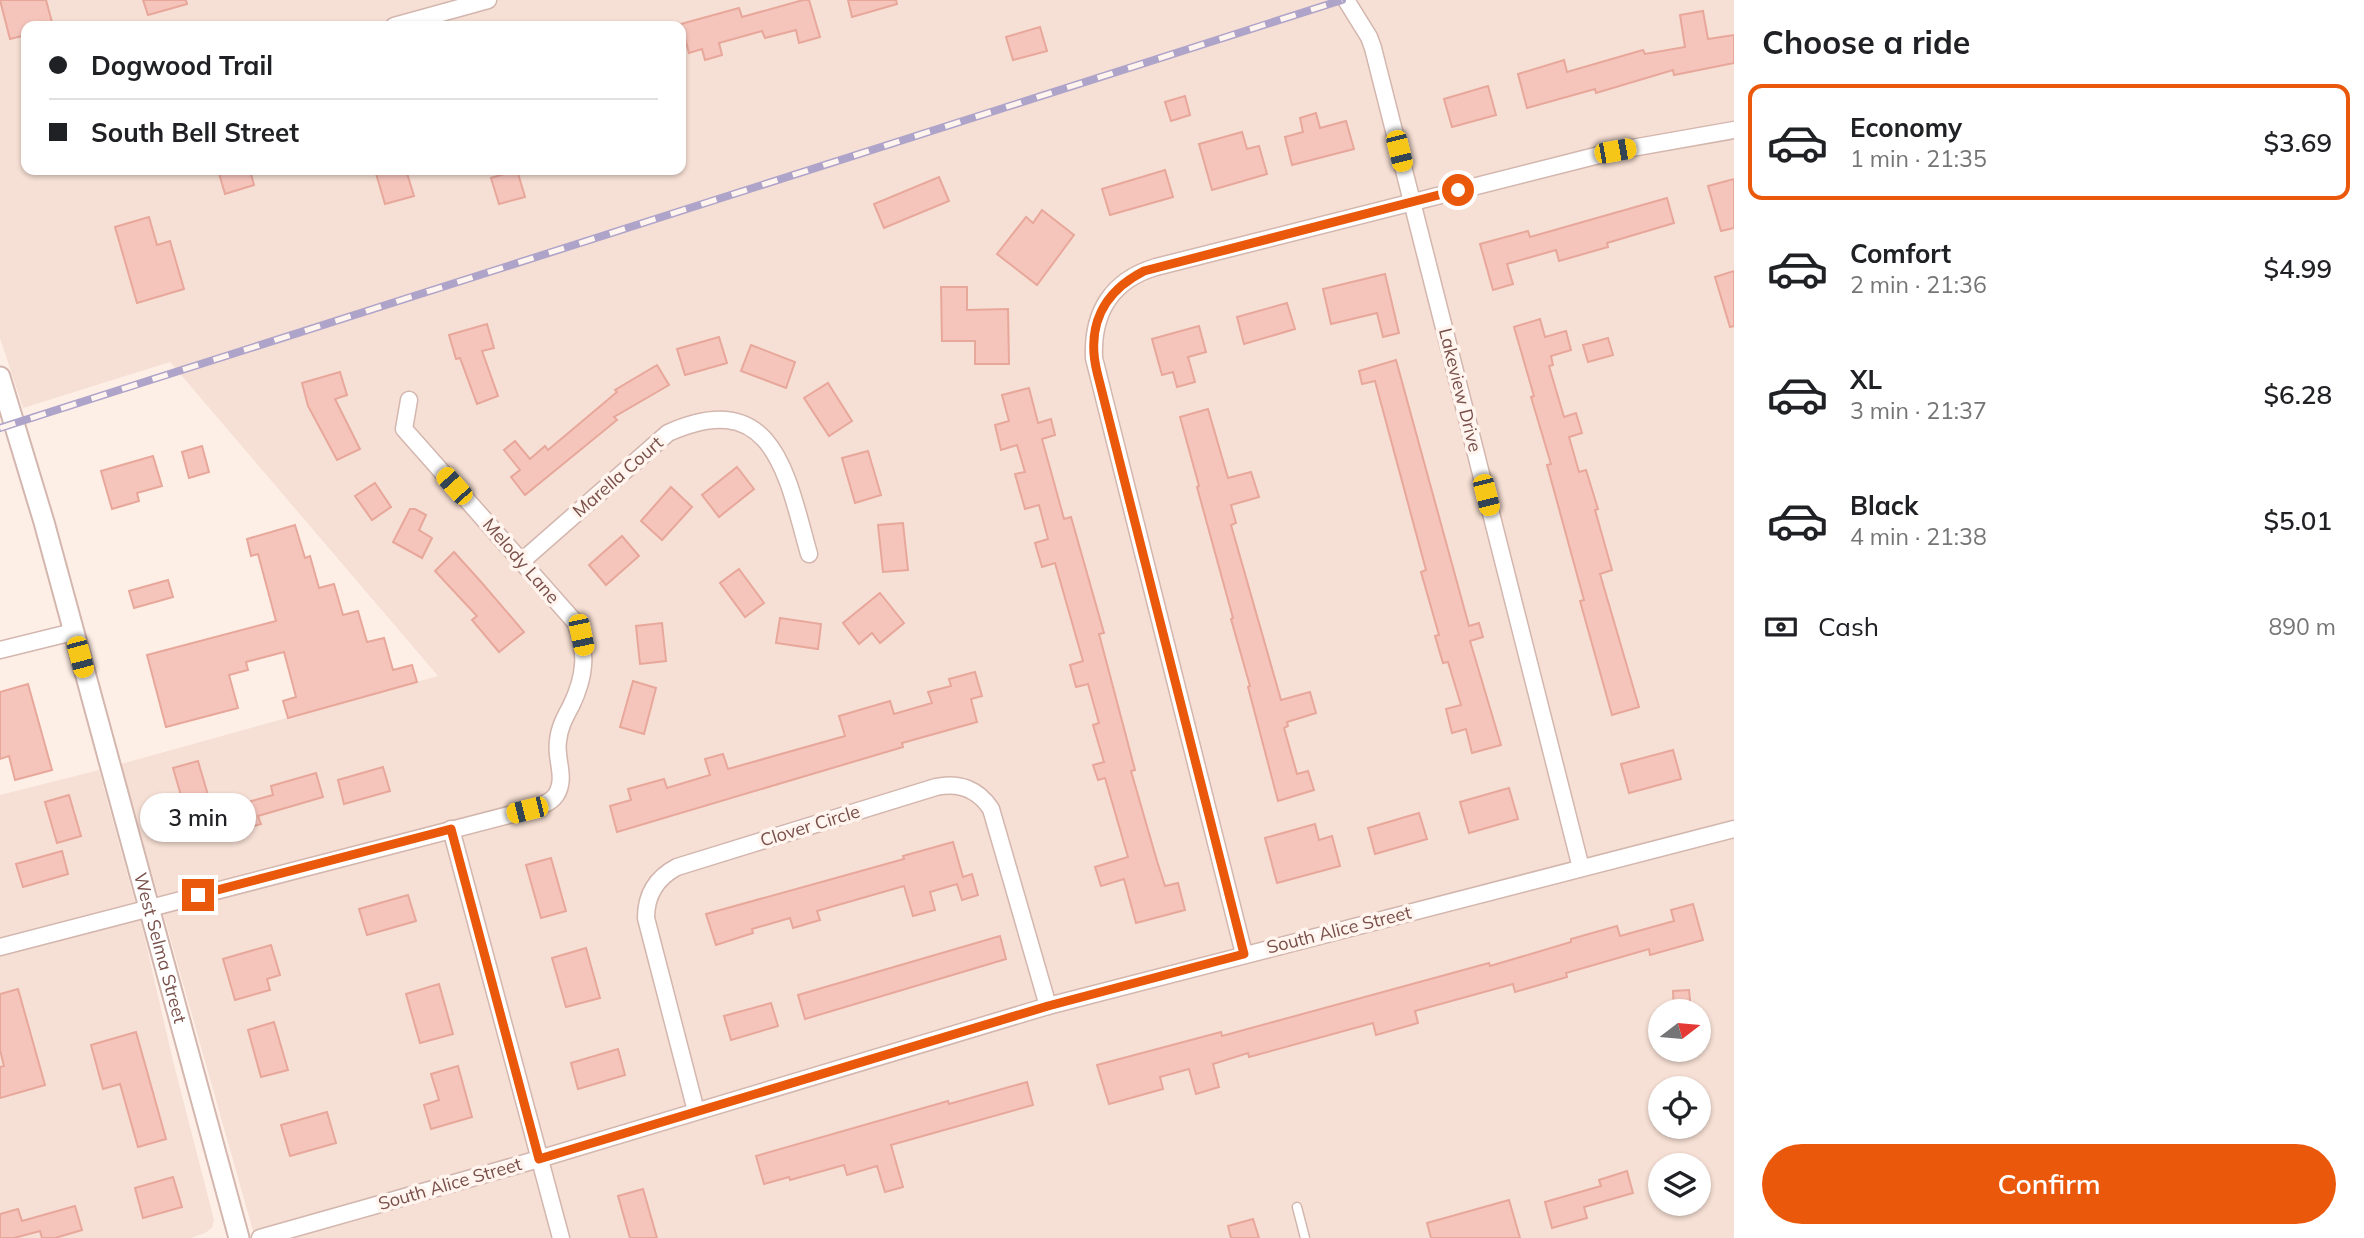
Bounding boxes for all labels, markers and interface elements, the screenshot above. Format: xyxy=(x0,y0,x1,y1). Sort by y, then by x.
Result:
text: Choose a ride xyxy=(1762,22,1970,62)
text: Dogwood Trail xyxy=(91,49,273,82)
icon: car xyxy=(1766,111,1829,174)
text: Economy xyxy=(1850,111,1962,144)
text: South Bell Street xyxy=(91,116,299,149)
text: $3.69 xyxy=(2263,126,2332,159)
car xyxy=(1384,128,1415,174)
car xyxy=(1593,137,1638,165)
text: 1 min · 21:35 xyxy=(1850,144,1987,173)
route start xyxy=(1442,174,1474,206)
icon: car xyxy=(1766,237,1829,300)
text: Comfort xyxy=(1850,237,1951,270)
text: $4.99 xyxy=(2263,252,2332,285)
text: 2 min · 21:36 xyxy=(1850,270,1987,299)
street label: Lakeview Drive xyxy=(1434,326,1487,454)
icon: car xyxy=(1766,363,1829,426)
text: XL xyxy=(1850,363,1882,396)
text: $6.28 xyxy=(2263,378,2332,411)
text: 3 min · 21:37 xyxy=(1850,396,1987,425)
street label: Marella Court xyxy=(568,431,668,522)
car xyxy=(433,463,476,509)
car xyxy=(1471,472,1502,518)
icon: car xyxy=(1766,489,1829,552)
text: Black xyxy=(1850,489,1918,522)
text: $5.01 xyxy=(2263,504,2332,537)
street label: Melody Lane xyxy=(478,513,565,608)
text: 4 min · 21:38 xyxy=(1850,522,1987,551)
icon: cash xyxy=(1762,608,1800,646)
text: Cash xyxy=(1818,610,1879,643)
car xyxy=(567,612,596,658)
text: 890 m xyxy=(2268,612,2336,641)
car xyxy=(65,634,96,680)
callout: 3 min xyxy=(140,794,256,842)
car xyxy=(505,795,550,825)
street label: Clover Circle xyxy=(757,799,863,852)
text: 3 min xyxy=(168,803,228,832)
street label: West Selma Street xyxy=(129,870,192,1026)
route end xyxy=(182,879,214,911)
street label: South Alice Street xyxy=(1264,900,1414,959)
north arrow xyxy=(1648,999,1712,1062)
map controls xyxy=(1648,999,1711,1216)
button: locate xyxy=(1648,1076,1711,1139)
button: Confirm xyxy=(1762,1144,2336,1224)
street label: South Alice Street xyxy=(375,1152,524,1215)
button: layers xyxy=(1648,1153,1711,1216)

